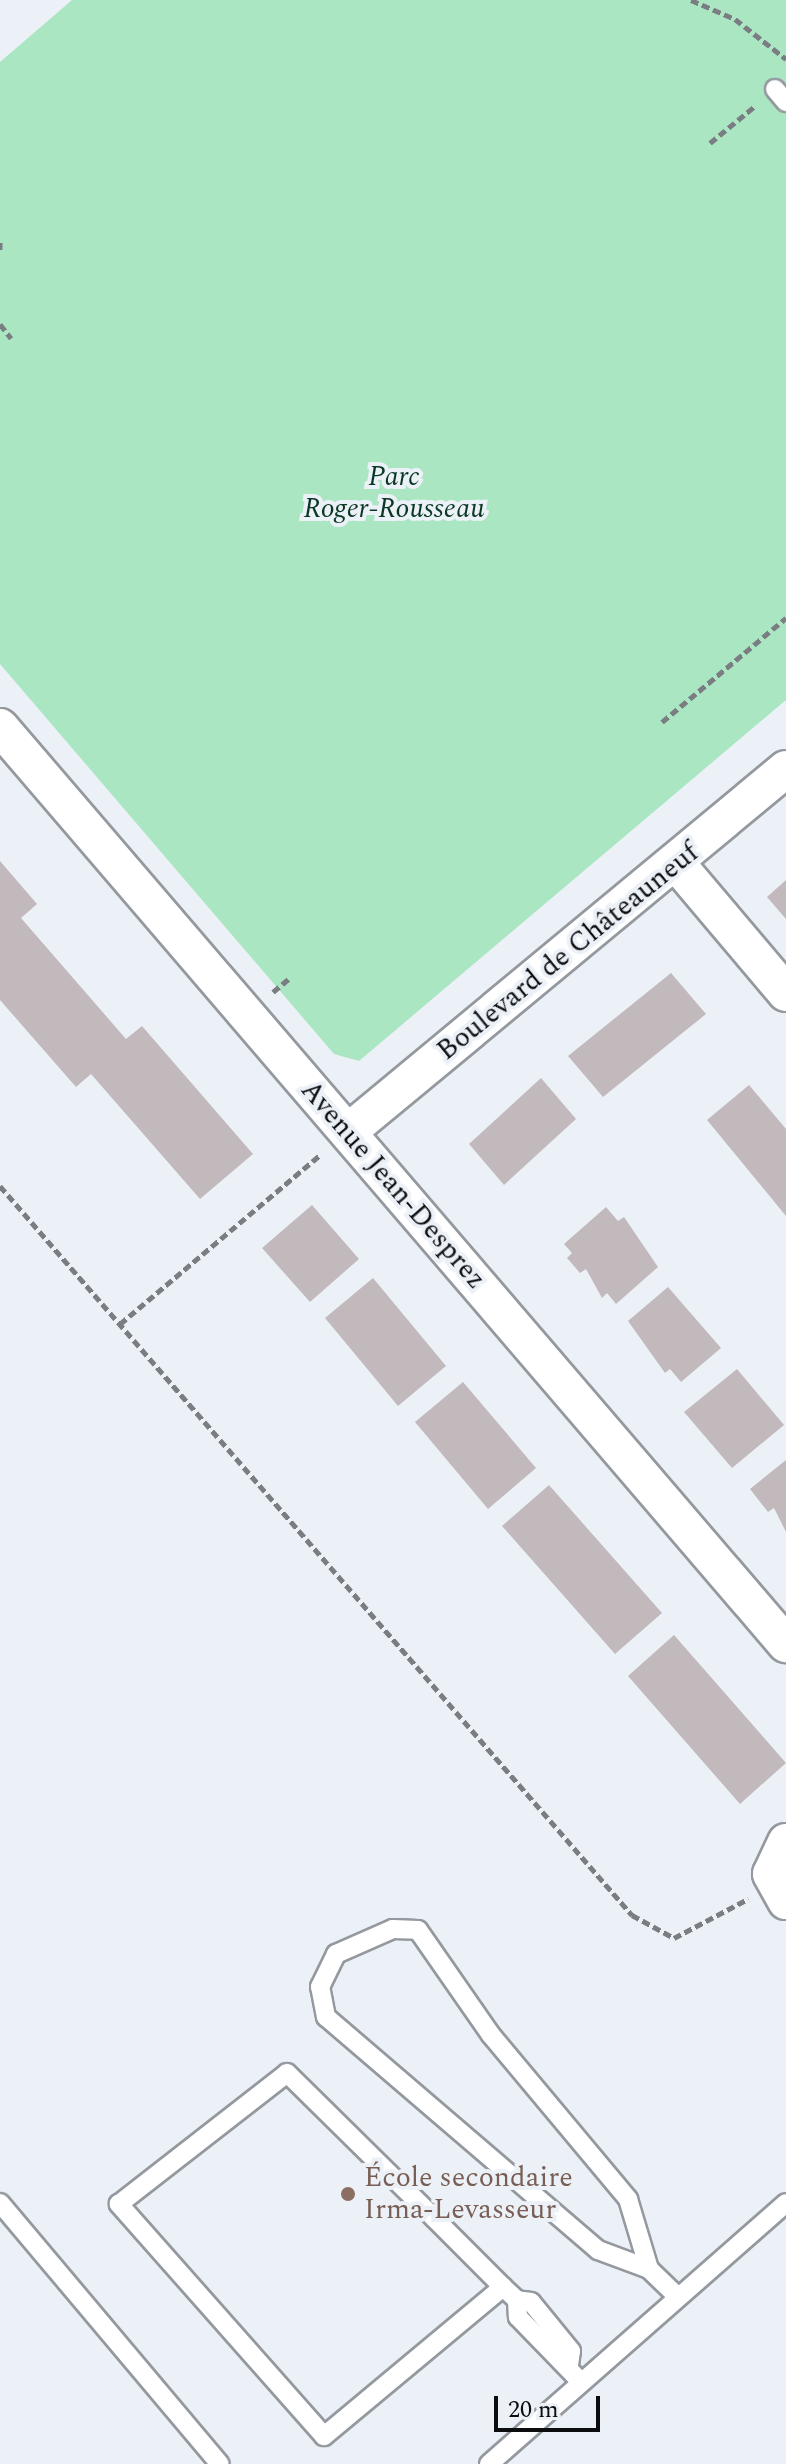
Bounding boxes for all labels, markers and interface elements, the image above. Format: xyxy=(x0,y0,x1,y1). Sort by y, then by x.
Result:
park label: Parc Roger-Rousseau xyxy=(303,460,485,526)
street label: Boulevard de Châteauneuf xyxy=(430,836,706,1068)
street label: Avenue Jean-Desprez xyxy=(293,1074,493,1296)
place label: École secondaire Irma-Levasseur xyxy=(364,2161,573,2227)
marker: École secondaire Irma-Levasseur xyxy=(339,2185,357,2203)
scale bar xyxy=(498,2380,604,2430)
text: 20 m xyxy=(508,2392,559,2428)

